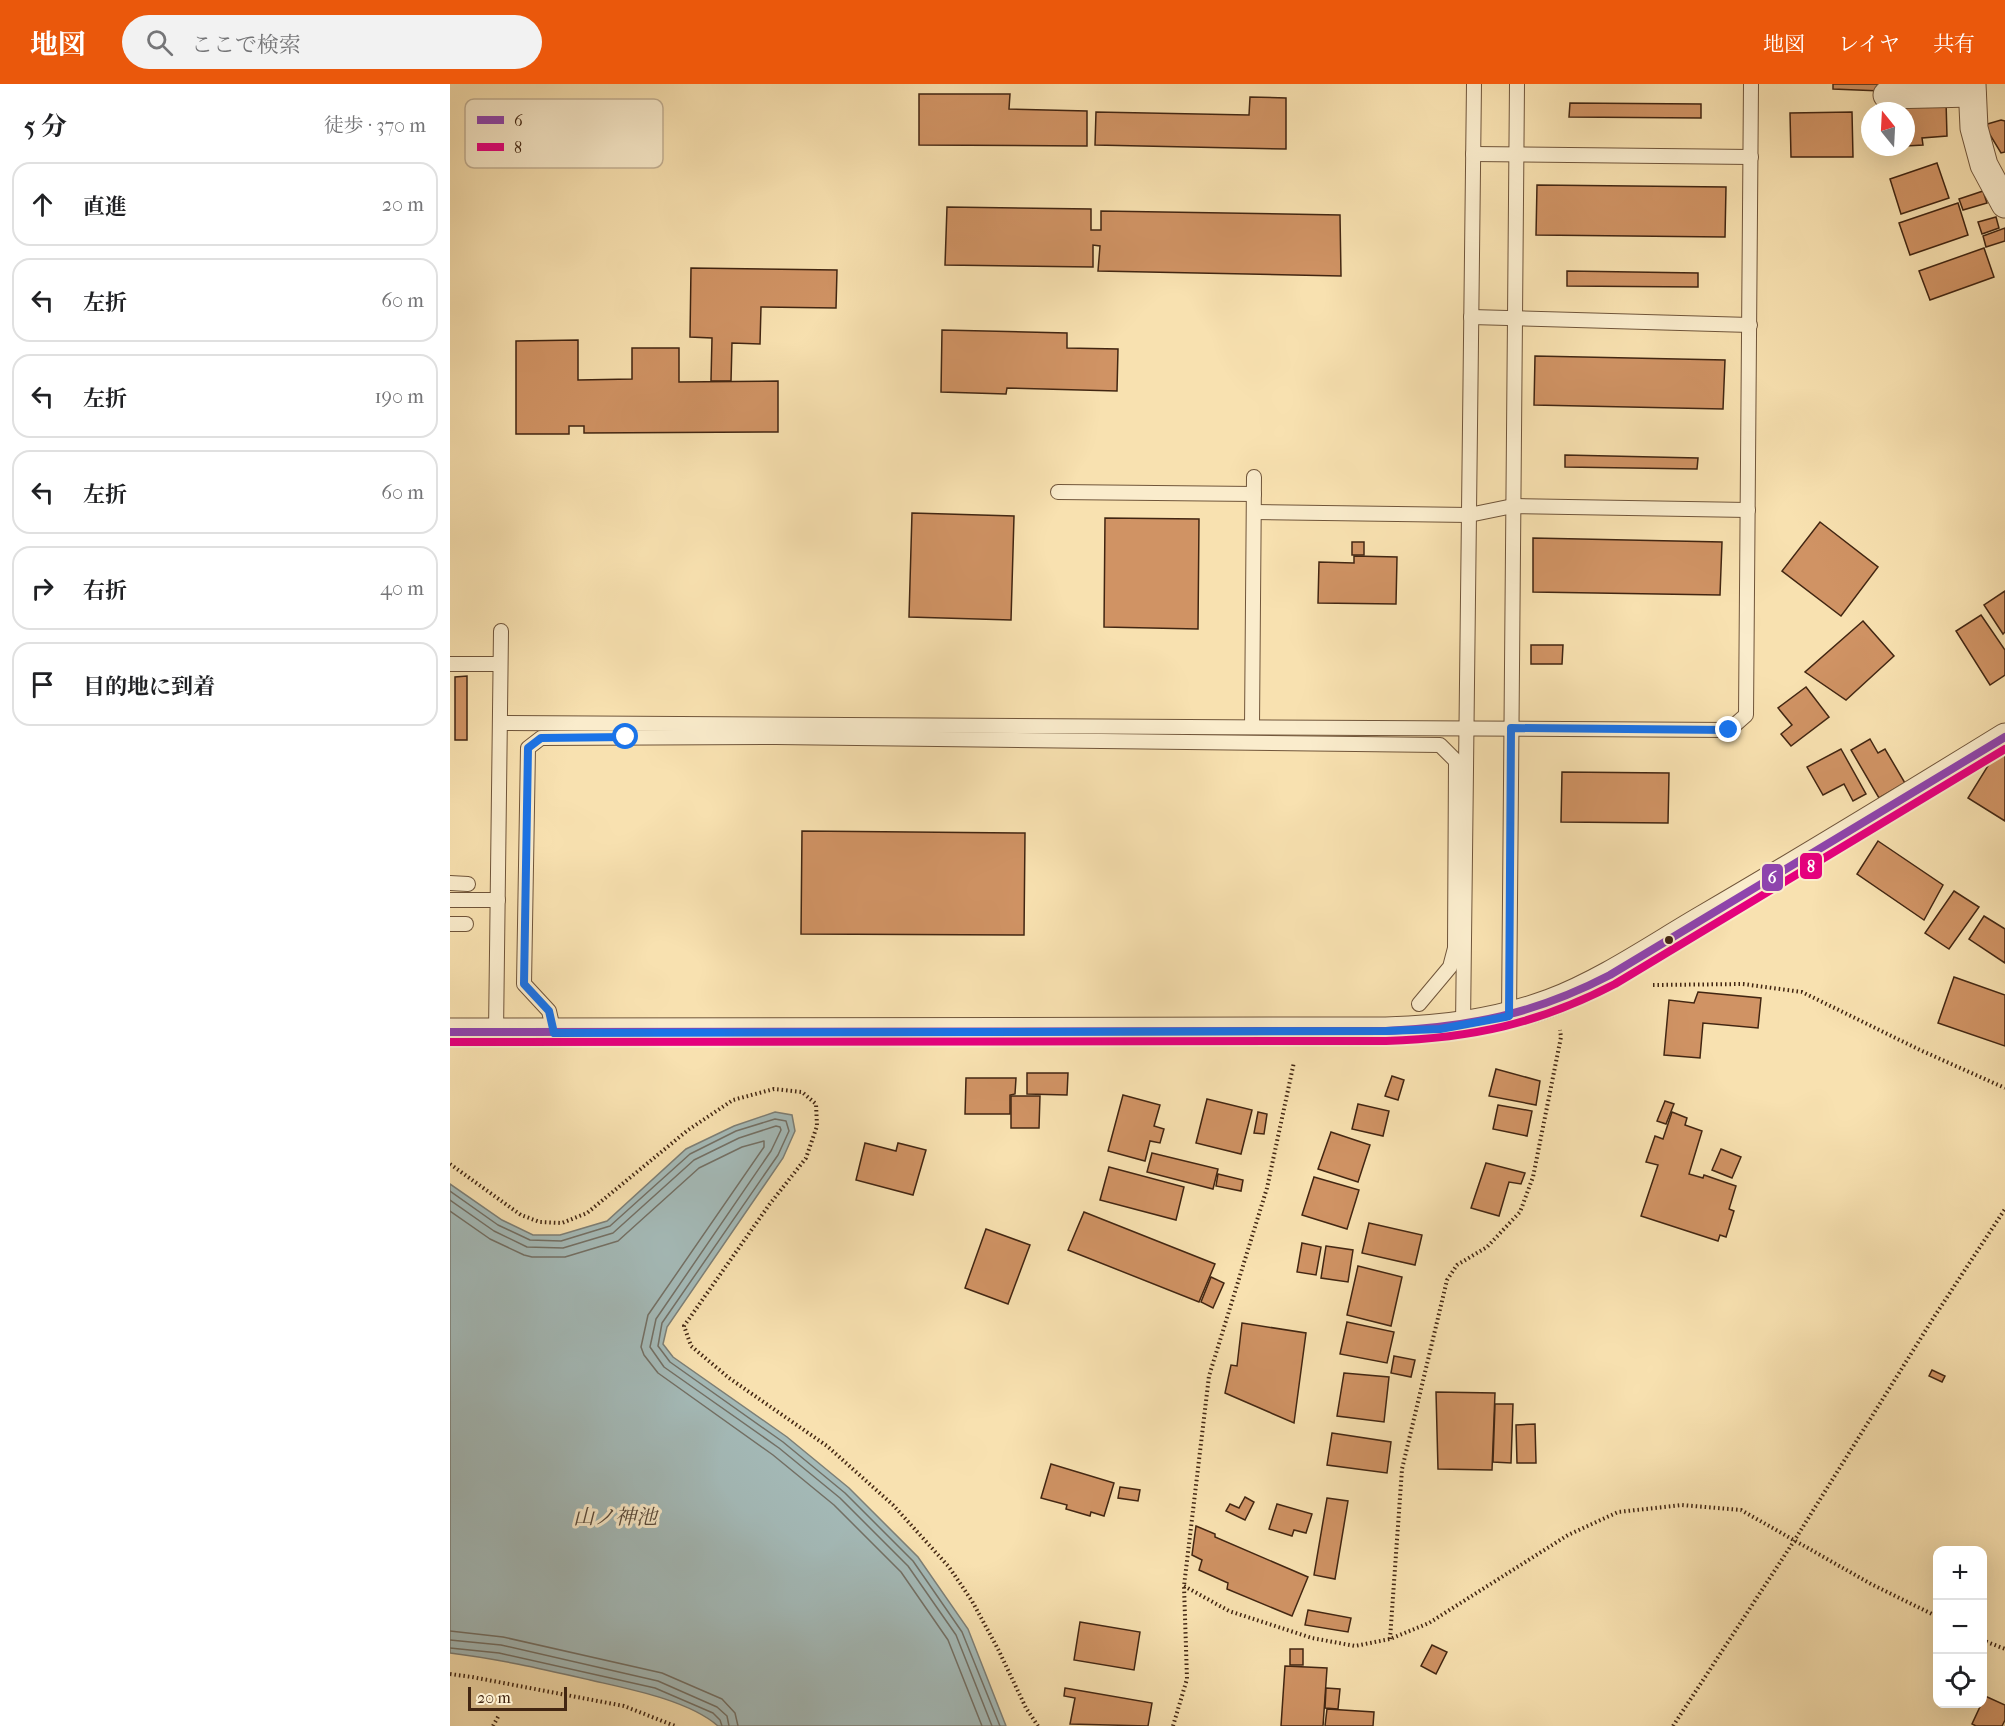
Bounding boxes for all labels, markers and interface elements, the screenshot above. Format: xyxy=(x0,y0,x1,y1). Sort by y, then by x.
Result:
search box xyxy=(122,15,542,69)
icon: search xyxy=(143,26,176,59)
text: 地図 xyxy=(30,28,86,61)
text: ここで検索 xyxy=(191,32,301,58)
text: 地図 xyxy=(1763,32,1805,56)
text: レイヤ xyxy=(1838,32,1900,56)
text: 共有 xyxy=(1933,32,1975,56)
legend xyxy=(465,99,663,168)
north arrow xyxy=(1861,102,1915,156)
text: 5 分 xyxy=(24,111,67,142)
text: 6 xyxy=(514,111,523,130)
text: 徒歩 · 370 m xyxy=(324,114,426,137)
text: 8 xyxy=(514,138,522,157)
icon: ahead xyxy=(26,188,59,221)
text: 20 m xyxy=(382,193,424,216)
text: 直進 xyxy=(83,194,127,220)
icon: left xyxy=(26,284,59,317)
text: 60 m xyxy=(381,289,424,312)
text: 左折 xyxy=(83,290,127,316)
icon: left xyxy=(26,380,59,413)
text: 190 m xyxy=(374,385,424,408)
text: 左折 xyxy=(83,386,127,412)
icon: left xyxy=(26,476,59,509)
text: 60 m xyxy=(381,481,424,504)
text: 左折 xyxy=(83,482,127,508)
icon: right xyxy=(26,572,59,605)
text: 40 m xyxy=(380,577,424,600)
text: 右折 xyxy=(83,578,127,604)
icon: arrive xyxy=(26,668,59,701)
text: 目的地に到着 xyxy=(83,674,215,700)
route end xyxy=(1715,716,1741,742)
route start xyxy=(612,723,638,749)
line badge: 8 xyxy=(1799,852,1823,880)
text: 8 xyxy=(1807,857,1815,876)
line badge: 6 xyxy=(1761,863,1784,892)
text: 6 xyxy=(1768,868,1777,887)
unlabelled marker xyxy=(1663,934,1675,946)
water label: 山ノ神池 xyxy=(573,1505,659,1529)
map controls xyxy=(1933,1546,1987,1708)
button: + xyxy=(1933,1546,1987,1600)
button: − xyxy=(1933,1600,1987,1654)
button: locate xyxy=(1933,1654,1987,1708)
scale bar xyxy=(468,1684,567,1712)
text: 20 m xyxy=(477,1688,511,1707)

